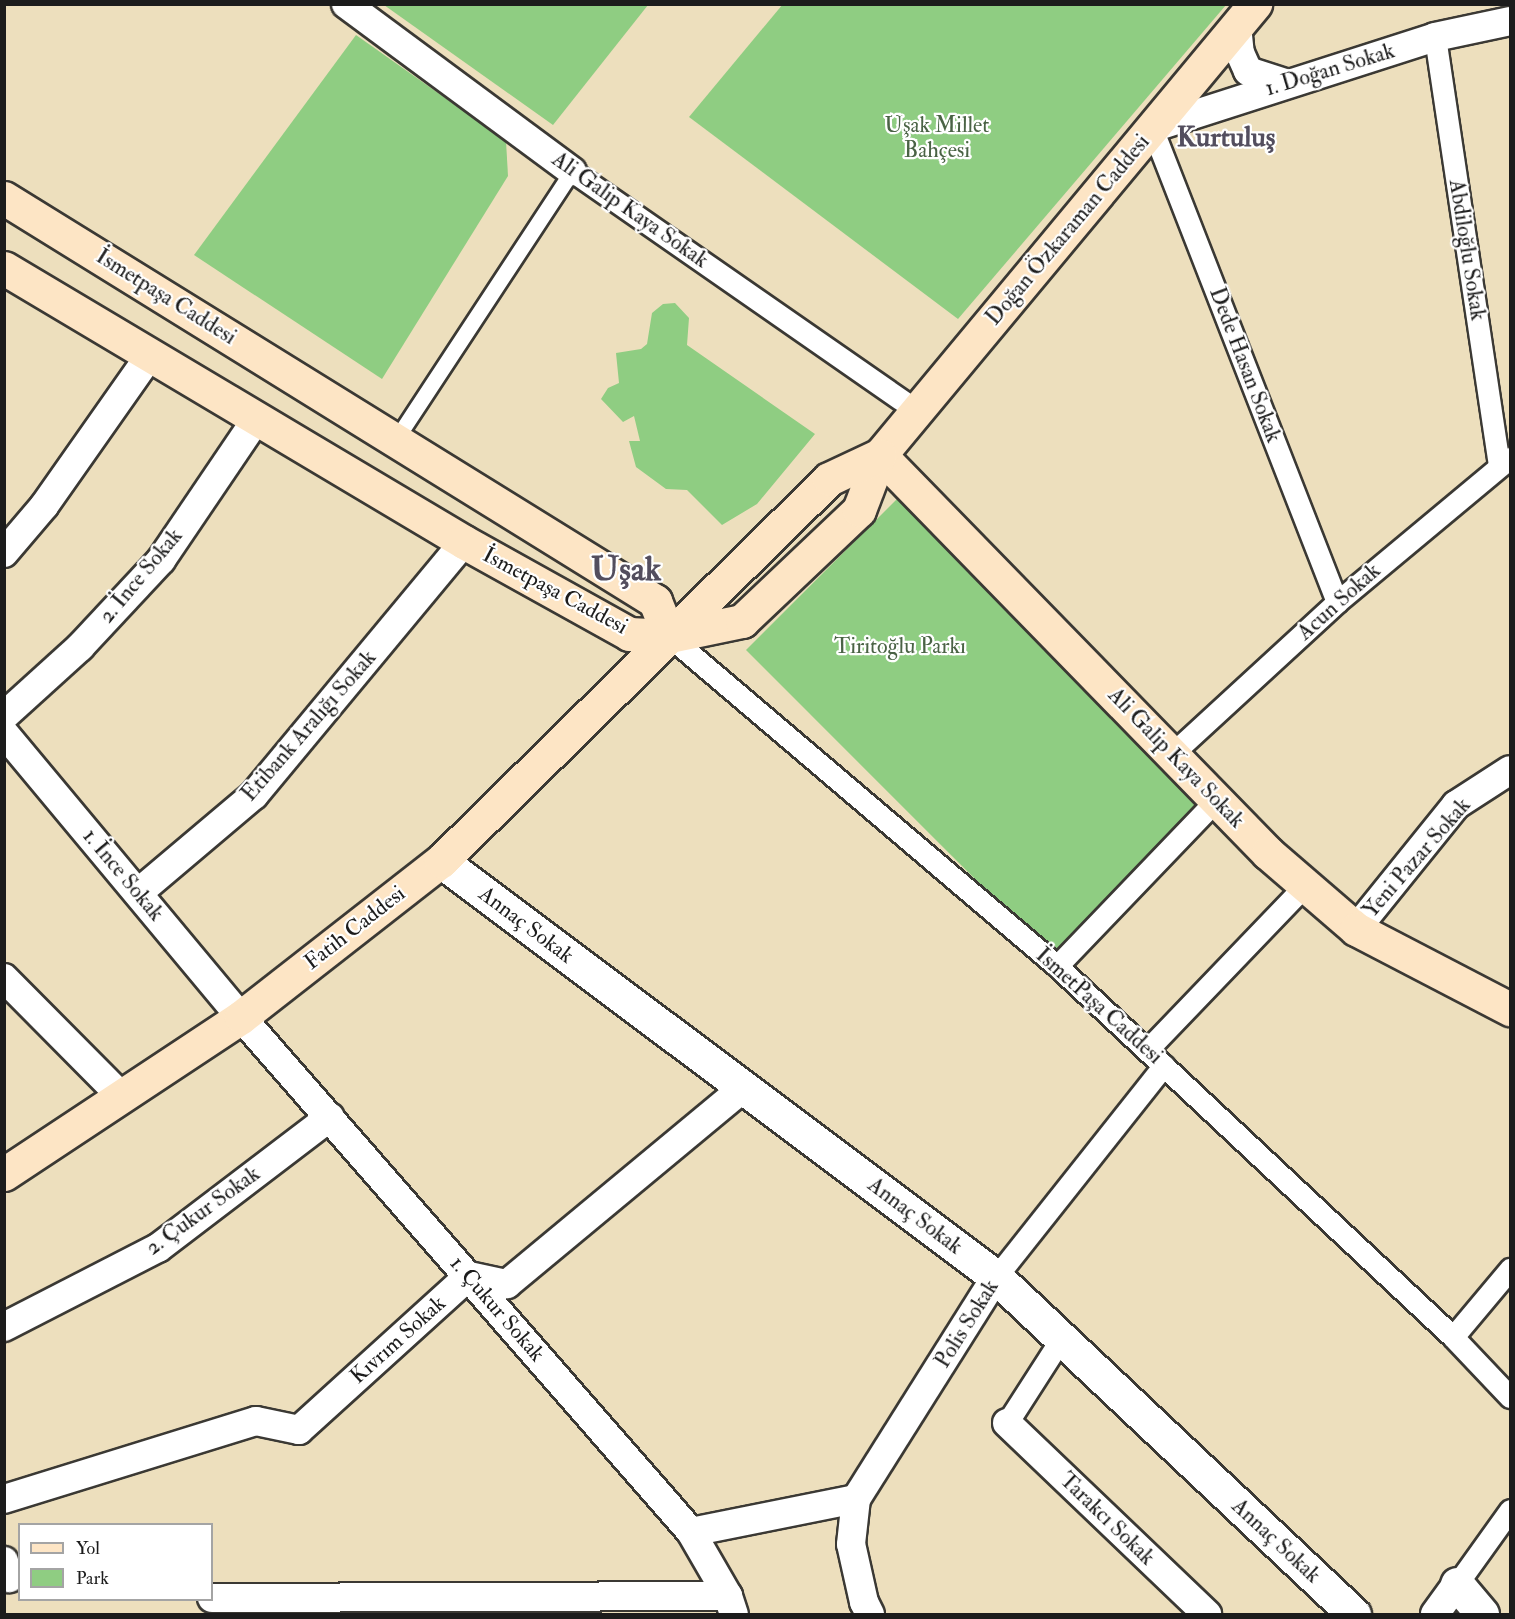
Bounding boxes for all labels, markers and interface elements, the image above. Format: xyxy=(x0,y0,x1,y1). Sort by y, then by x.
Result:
street label: 1. Doğan Sokak xyxy=(1262,38,1398,102)
park label: Uşak Millet Bahçesi xyxy=(885,112,989,164)
district label: Kurtuluş xyxy=(1177,121,1275,155)
street label: Doğan Özkaraman Caddesi xyxy=(980,129,1156,331)
street label: Ali Galip Kaya Sokak xyxy=(547,146,713,274)
street label: Abdiloğlu Sokak xyxy=(1443,177,1491,323)
street label: İsmetpaşa Caddesi xyxy=(91,243,241,351)
street label: Dede Hasan Sokak xyxy=(1203,284,1287,446)
street label: 2. İnce Sokak xyxy=(94,523,188,629)
street label: İsmetpaşa Caddesi xyxy=(478,542,632,640)
district label: Uşak xyxy=(591,550,661,590)
street label: Acun Sokak xyxy=(1292,558,1386,646)
park label: Tiritoğlu Parkı xyxy=(834,634,966,660)
street label: Etibank Aralığı Sokak xyxy=(236,645,382,807)
street label: Ali Galip Kaya Sokak xyxy=(1102,682,1250,834)
street label: Yeni Pazar Sokak xyxy=(1358,792,1476,924)
street label: 1. İnce Sokak xyxy=(77,824,169,926)
street label: Fatih Caddesi xyxy=(299,880,411,976)
street label: Annaç Sokak xyxy=(473,881,579,969)
street label: İsmetPaşa Caddesi xyxy=(1030,942,1168,1070)
street label: 2. Çukur Sokak xyxy=(141,1161,265,1261)
street label: Annaç Sokak xyxy=(862,1172,968,1260)
street label: 1. Çukur Sokak xyxy=(444,1251,550,1367)
street label: Polis Sokak xyxy=(930,1275,1004,1373)
street label: Kıvrım Sokak xyxy=(345,1290,451,1390)
street label: Tarakcı Sokak xyxy=(1054,1467,1160,1571)
street label: Annaç Sokak xyxy=(1226,1493,1326,1589)
legend xyxy=(18,1523,213,1601)
text: Yol xyxy=(76,1537,100,1560)
text: Park xyxy=(76,1567,109,1590)

